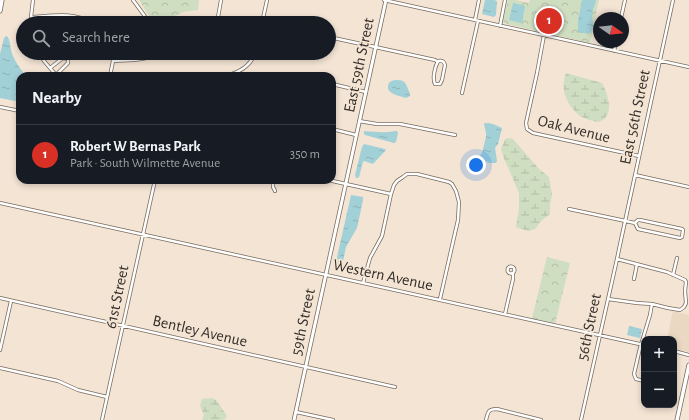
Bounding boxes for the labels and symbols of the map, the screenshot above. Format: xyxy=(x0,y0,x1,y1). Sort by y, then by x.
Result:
pin: 1 xyxy=(536,6,562,36)
north arrow xyxy=(593,12,629,48)
street label: East 59th Street xyxy=(341,16,377,114)
street label: East 56th Street xyxy=(617,68,653,166)
street label: Oak Avenue xyxy=(536,112,612,146)
your location xyxy=(466,155,486,175)
street label: Western Avenue xyxy=(332,257,434,293)
street label: 61st Street xyxy=(102,264,132,330)
street label: 59th Street xyxy=(288,287,318,357)
street label: 56th Street xyxy=(574,292,604,362)
street label: Bentley Avenue xyxy=(151,312,249,351)

